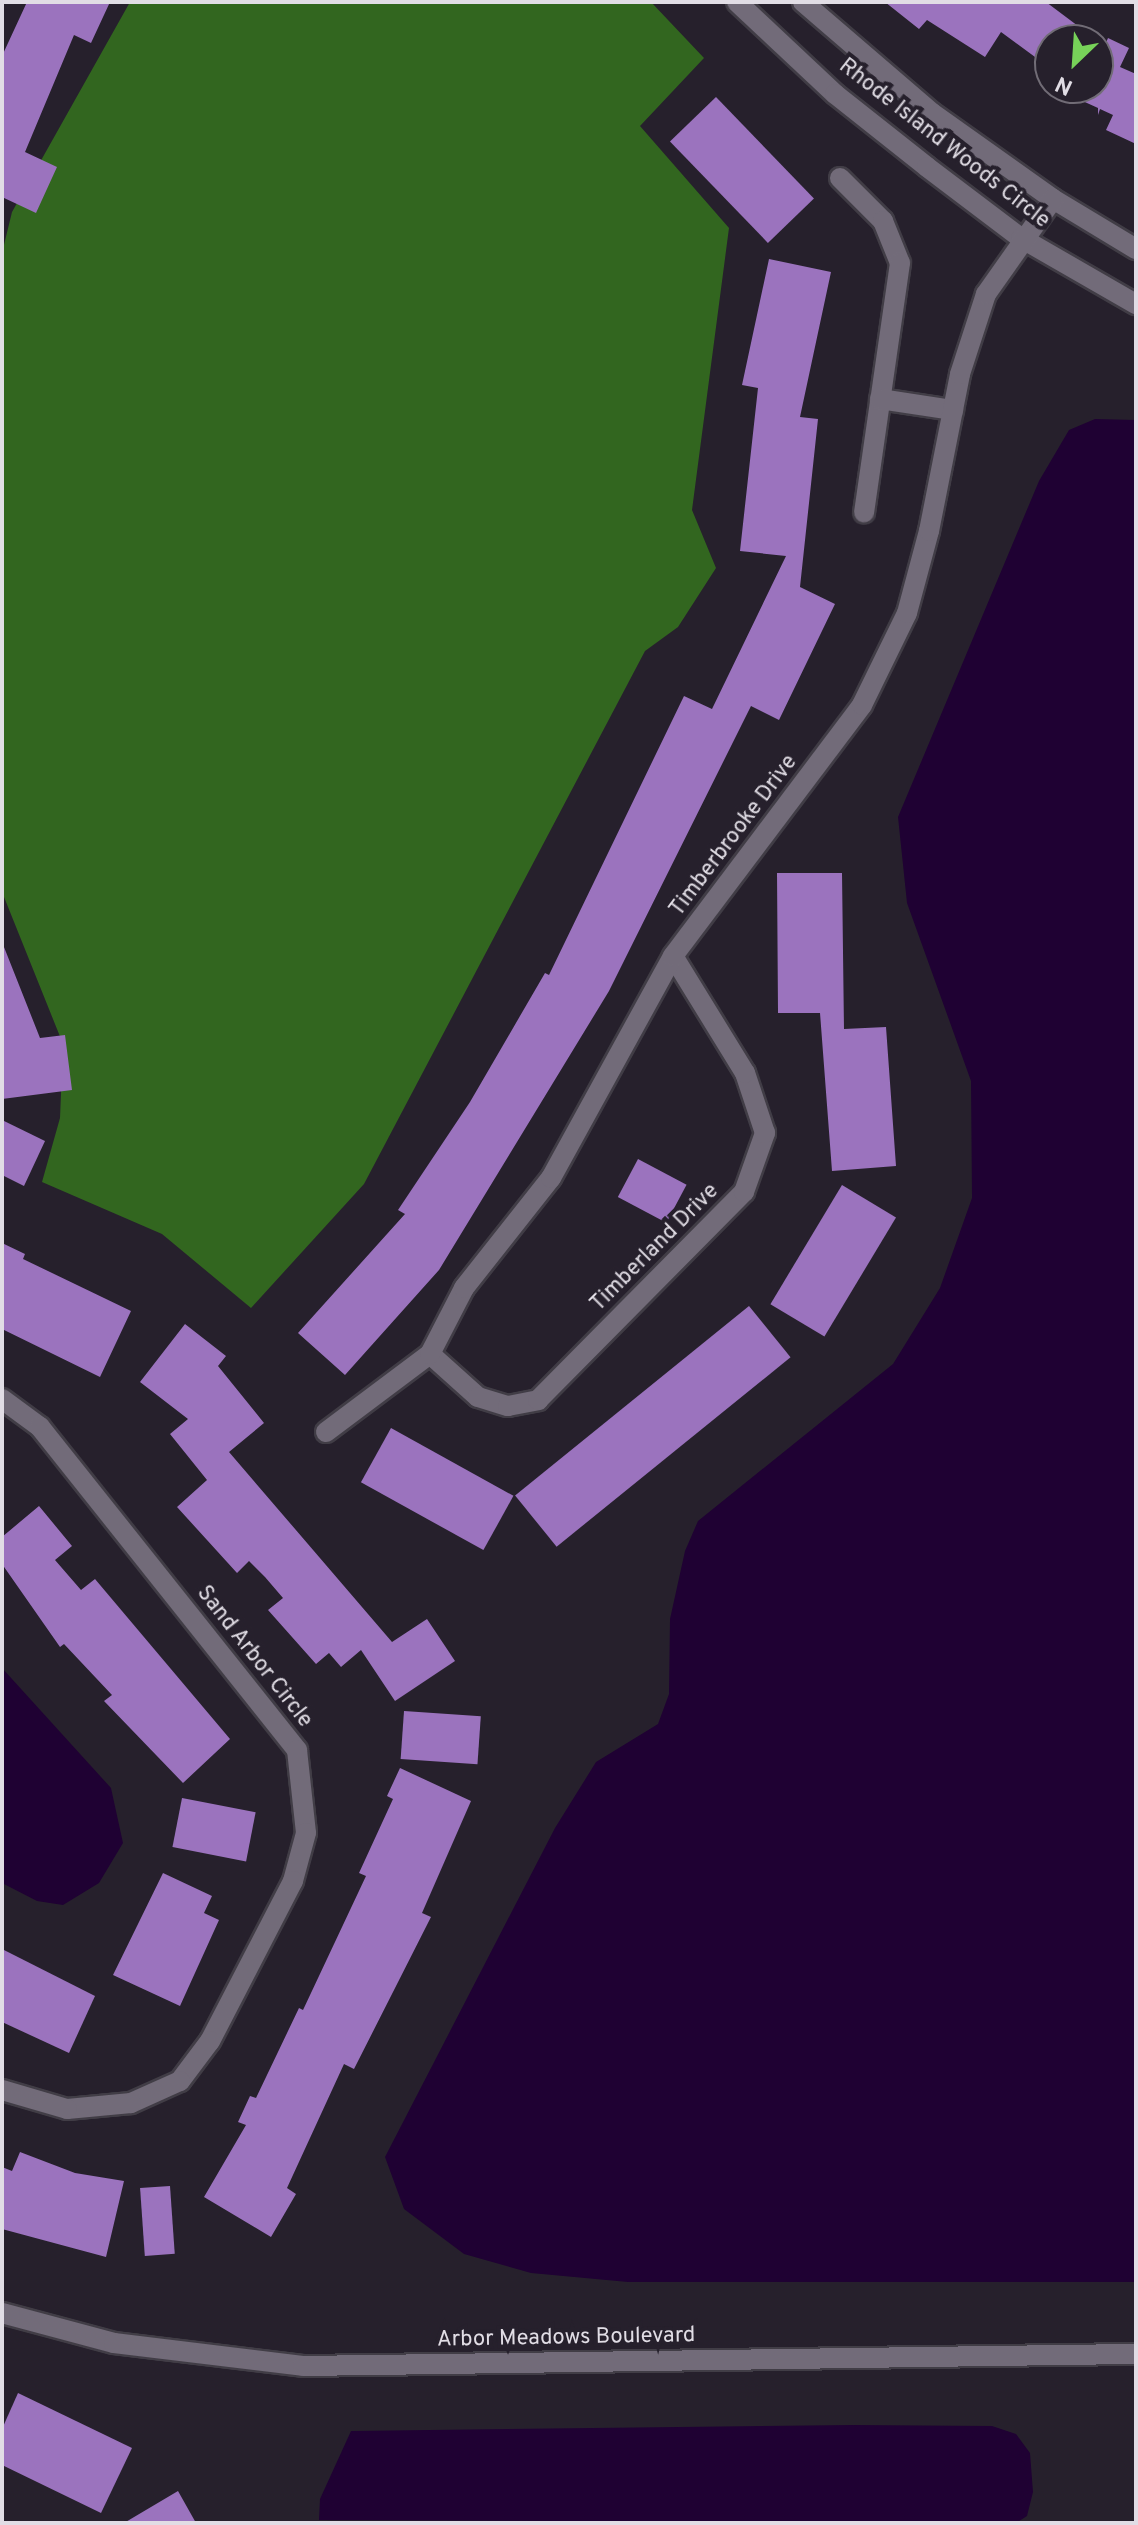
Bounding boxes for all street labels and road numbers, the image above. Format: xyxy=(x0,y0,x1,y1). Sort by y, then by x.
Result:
street label: Rhode Island Woods Circle xyxy=(833,53,1055,235)
street label: Timberbrooke Drive xyxy=(665,750,803,922)
street label: Timberland Drive xyxy=(585,1178,725,1318)
street label: Sand Arbor Circle xyxy=(190,1580,318,1734)
street label: Arbor Meadows Boulevard xyxy=(437,2323,695,2353)

